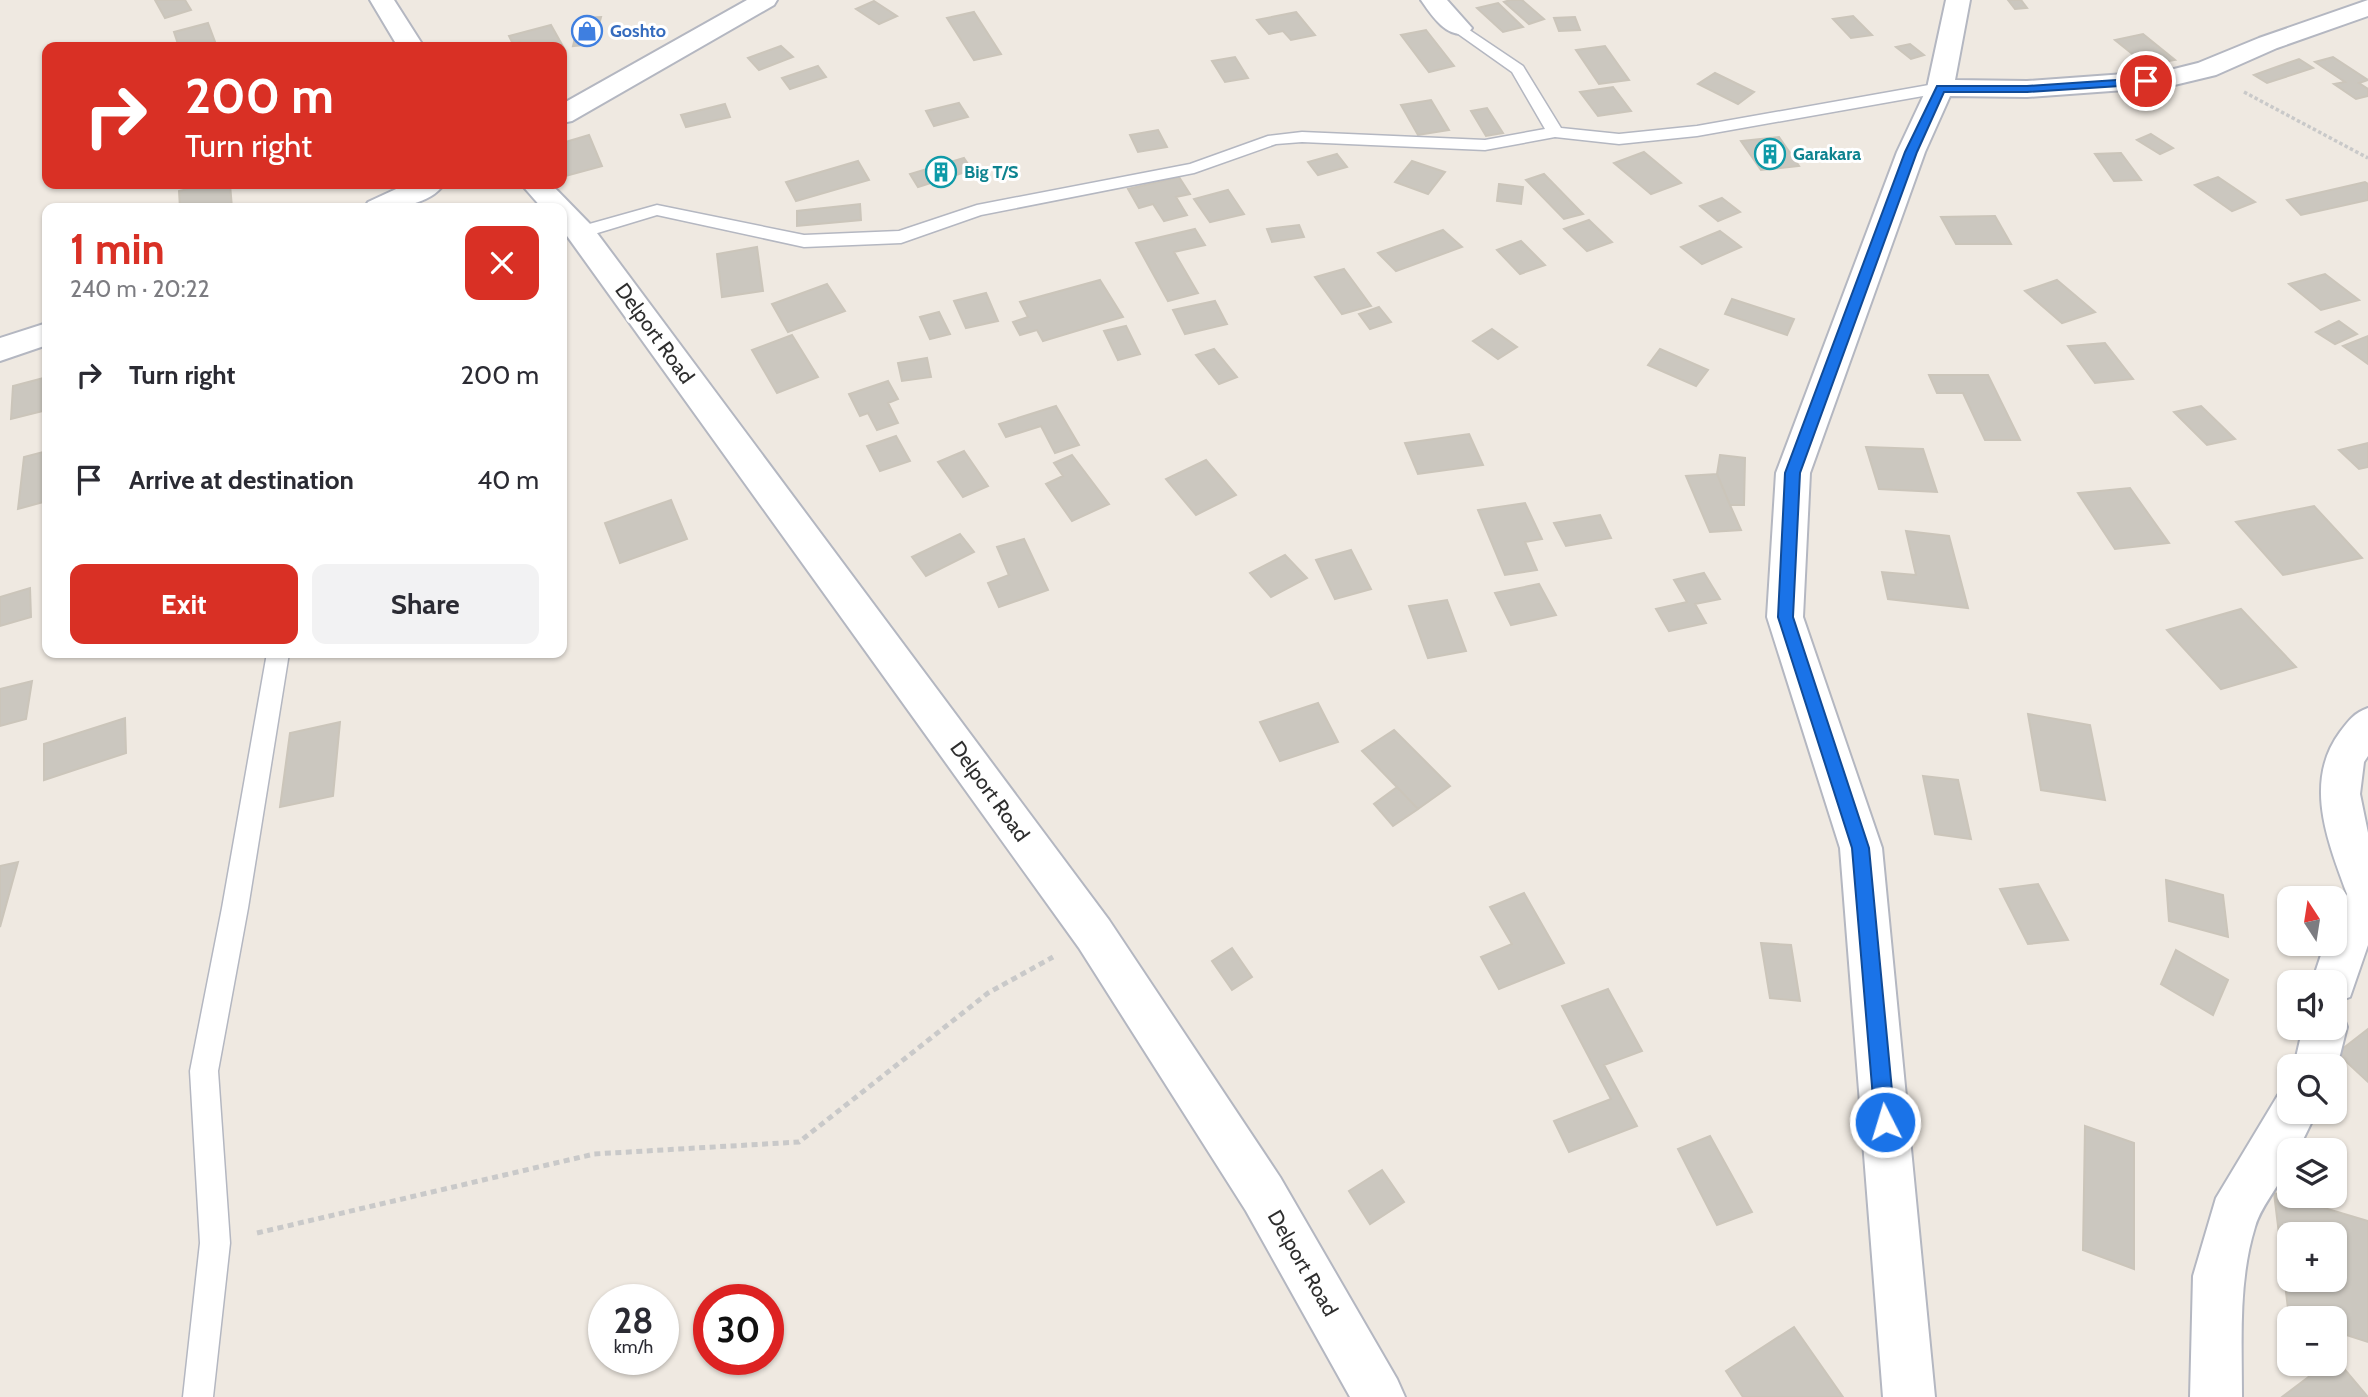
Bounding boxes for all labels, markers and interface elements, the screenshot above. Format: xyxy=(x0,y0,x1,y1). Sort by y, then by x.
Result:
shop icon: Goshto xyxy=(570,14,604,48)
place label: Goshto xyxy=(610,20,666,42)
pin xyxy=(2116,51,2176,111)
icon: arrive xyxy=(2127,62,2165,100)
text: 200 m xyxy=(185,66,334,125)
icon: right xyxy=(70,70,161,161)
text: Turn right xyxy=(185,126,312,165)
building icon: Garakara xyxy=(1753,137,1787,171)
place label: Garakara xyxy=(1793,143,1861,165)
building icon: Big T/S xyxy=(924,155,958,189)
place label: Big T/S xyxy=(964,161,1019,183)
text: 1 min xyxy=(70,223,165,275)
button: close xyxy=(465,226,539,300)
text: 240 m · 20:22 xyxy=(70,275,210,303)
street label: Delport Road xyxy=(610,278,700,388)
icon: right xyxy=(70,356,108,394)
text: Turn right xyxy=(129,359,235,391)
text: 200 m xyxy=(460,359,539,391)
icon: arrive xyxy=(70,461,108,499)
text: Arrive at destination xyxy=(129,464,354,496)
text: 40 m xyxy=(477,464,539,496)
button: Exit xyxy=(70,564,298,644)
button: Share xyxy=(312,564,539,644)
street label: Delport Road xyxy=(945,736,1035,846)
north arrow xyxy=(2277,886,2347,956)
map controls xyxy=(2277,886,2347,1376)
button: sound xyxy=(2277,970,2347,1040)
button: search xyxy=(2277,1054,2347,1124)
position arrow xyxy=(1848,1085,1922,1159)
button: layers xyxy=(2277,1138,2347,1208)
street label: Delport Road xyxy=(1263,1206,1343,1320)
button: + xyxy=(2277,1222,2347,1292)
speed limit sign: 30 xyxy=(693,1284,784,1375)
text: 28 xyxy=(614,1299,653,1342)
button: − xyxy=(2277,1306,2347,1376)
text: km/h xyxy=(614,1336,653,1358)

